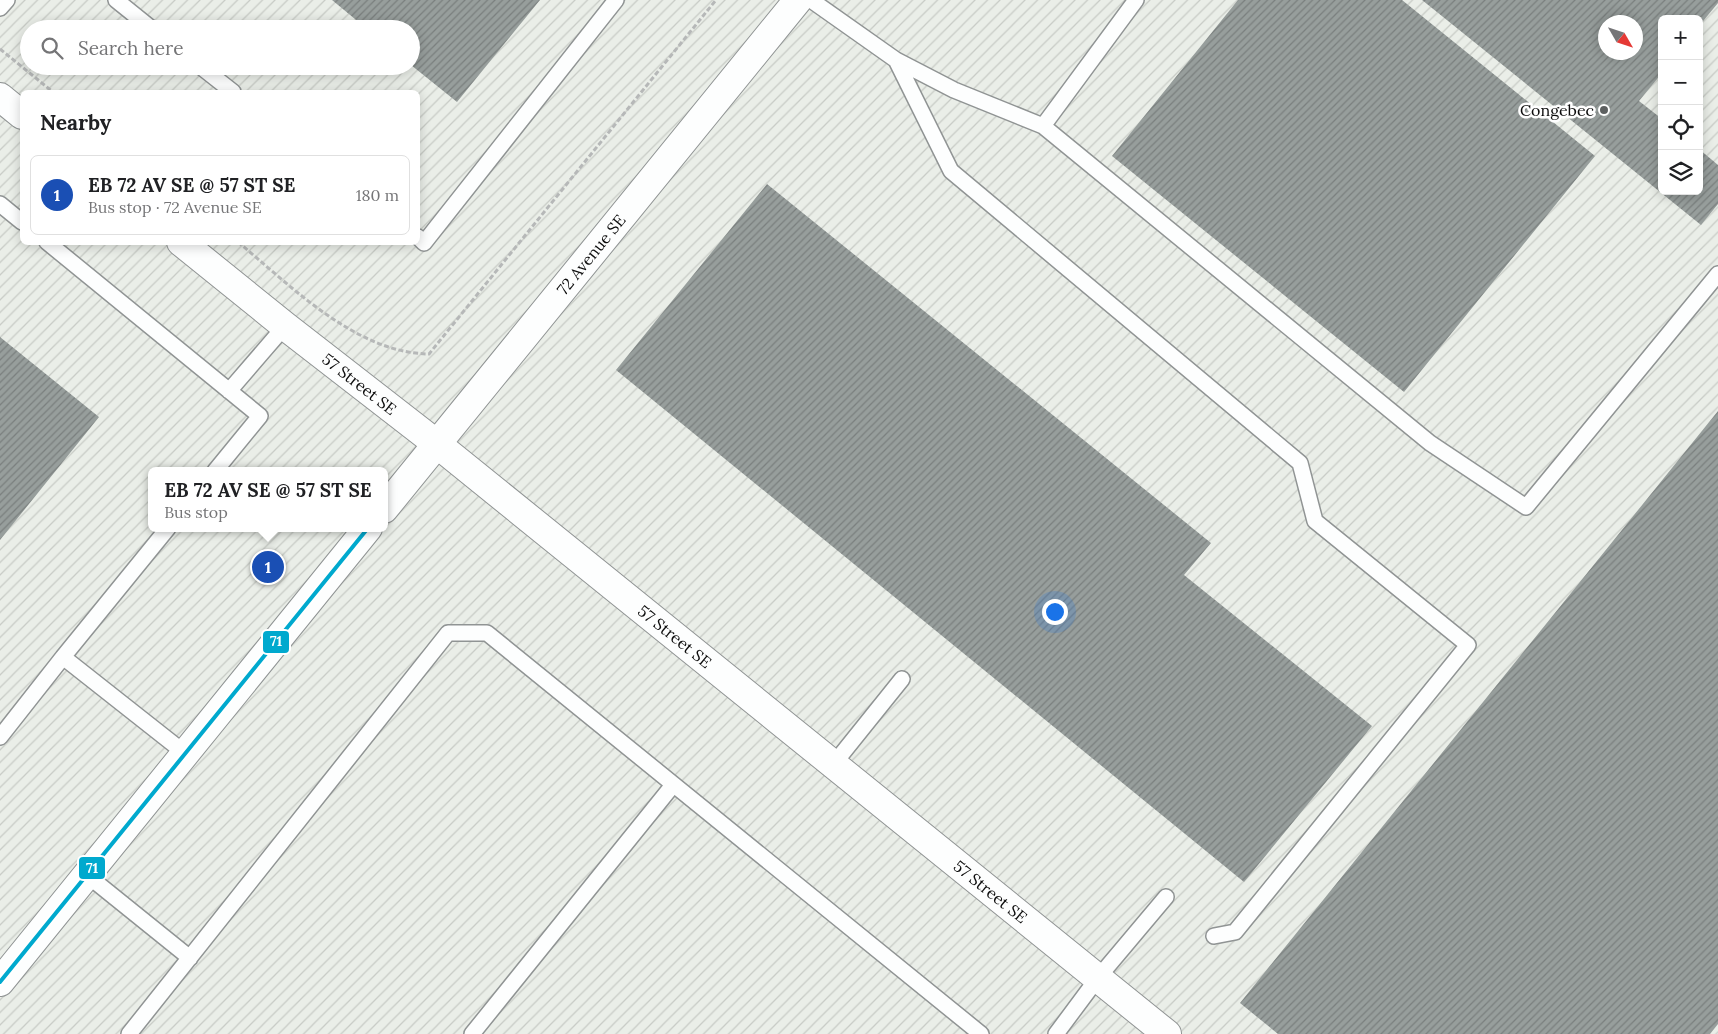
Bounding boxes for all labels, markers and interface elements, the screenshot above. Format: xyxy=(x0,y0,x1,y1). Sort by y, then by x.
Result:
north arrow xyxy=(1598,15,1643,60)
map controls xyxy=(1658,15,1703,195)
button: + xyxy=(1658,15,1703,60)
search box xyxy=(20,20,420,75)
icon: search xyxy=(38,34,66,62)
text: Search here xyxy=(78,36,184,60)
button: − xyxy=(1658,60,1703,105)
place label: Congebec xyxy=(1520,100,1594,120)
marker: Congebec xyxy=(1598,104,1610,116)
button: locate xyxy=(1658,105,1703,150)
text: Nearby xyxy=(40,109,111,136)
button: layers xyxy=(1658,150,1703,195)
text: EB 72 AV SE @ 57 ST SE xyxy=(88,173,295,197)
text: 1 xyxy=(54,185,60,205)
text: 180 m xyxy=(356,185,399,205)
text: Bus stop · 72 Avenue SE xyxy=(88,197,262,217)
street label: 72 Avenue SE xyxy=(552,210,630,299)
street label: 57 Street SE xyxy=(318,349,401,419)
popup xyxy=(148,467,388,532)
text: EB 72 AV SE @ 57 ST SE xyxy=(164,478,372,502)
text: Bus stop xyxy=(164,502,228,522)
pin: 1 xyxy=(252,548,284,586)
your location xyxy=(1042,599,1068,625)
street label: 57 Street SE xyxy=(634,601,716,672)
line badge: 71 xyxy=(262,630,290,654)
text: 71 xyxy=(270,632,282,650)
line badge: 71 xyxy=(78,856,106,880)
street label: 57 Street SE xyxy=(950,856,1032,927)
text: 71 xyxy=(86,859,98,877)

